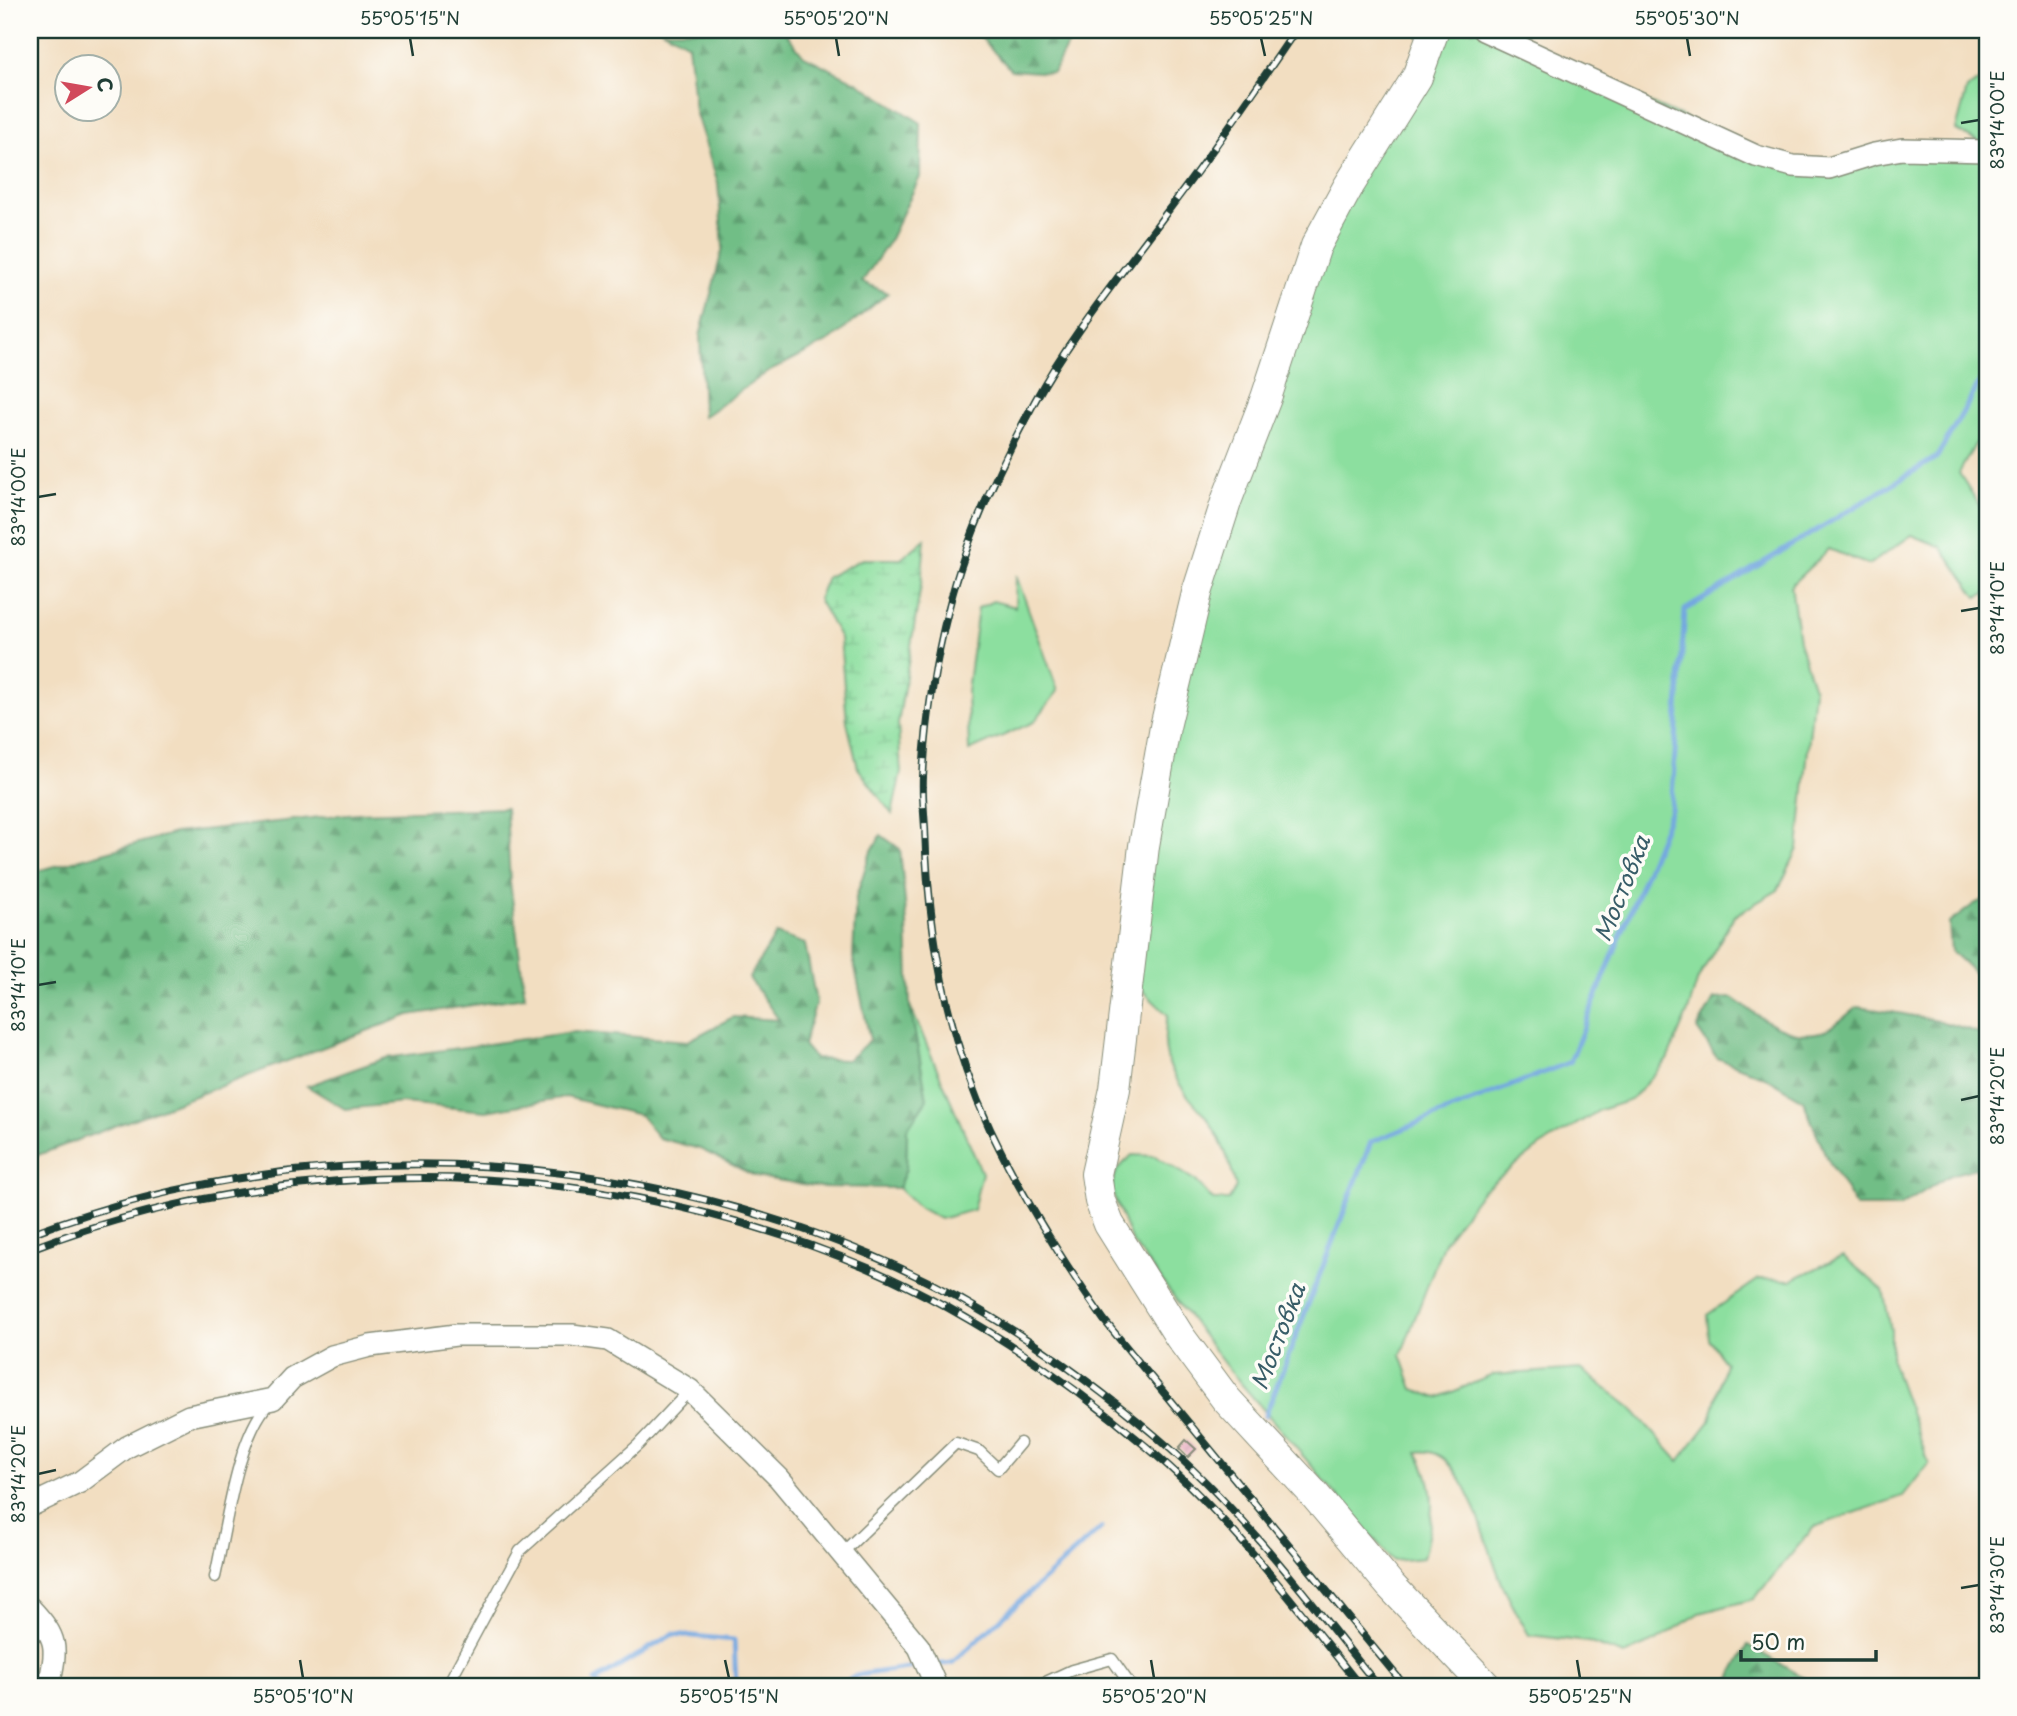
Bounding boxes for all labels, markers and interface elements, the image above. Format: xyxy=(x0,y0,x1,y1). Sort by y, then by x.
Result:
text: 55°05'15"N xyxy=(360,4,460,31)
text: 55°05'20"N xyxy=(783,4,889,31)
text: 55°05'25"N xyxy=(1209,4,1313,31)
text: 55°05'30"N xyxy=(1634,4,1740,31)
north arrow xyxy=(52,52,122,122)
text: 83°14'00"E xyxy=(1983,71,2010,169)
text: С xyxy=(91,75,121,94)
text: 83°14'00"E xyxy=(4,448,31,546)
text: 83°14'10"E xyxy=(1983,561,2010,655)
water label: Мостовка xyxy=(1584,829,1658,946)
text: 83°14'10"E xyxy=(4,938,31,1032)
text: 83°14'20"E xyxy=(1983,1047,2010,1145)
water label: Мостовка xyxy=(1241,1277,1314,1394)
text: 83°14'20"E xyxy=(4,1425,31,1523)
text: 83°14'30"E xyxy=(1983,1536,2010,1634)
scale bar xyxy=(1741,1618,1875,1662)
text: 50 m xyxy=(1751,1625,1805,1657)
text: 55°05'10"N xyxy=(252,1682,354,1709)
text: 55°05'15"N xyxy=(679,1682,779,1709)
text: 55°05'20"N xyxy=(1101,1682,1207,1709)
text: 55°05'25"N xyxy=(1528,1682,1632,1709)

